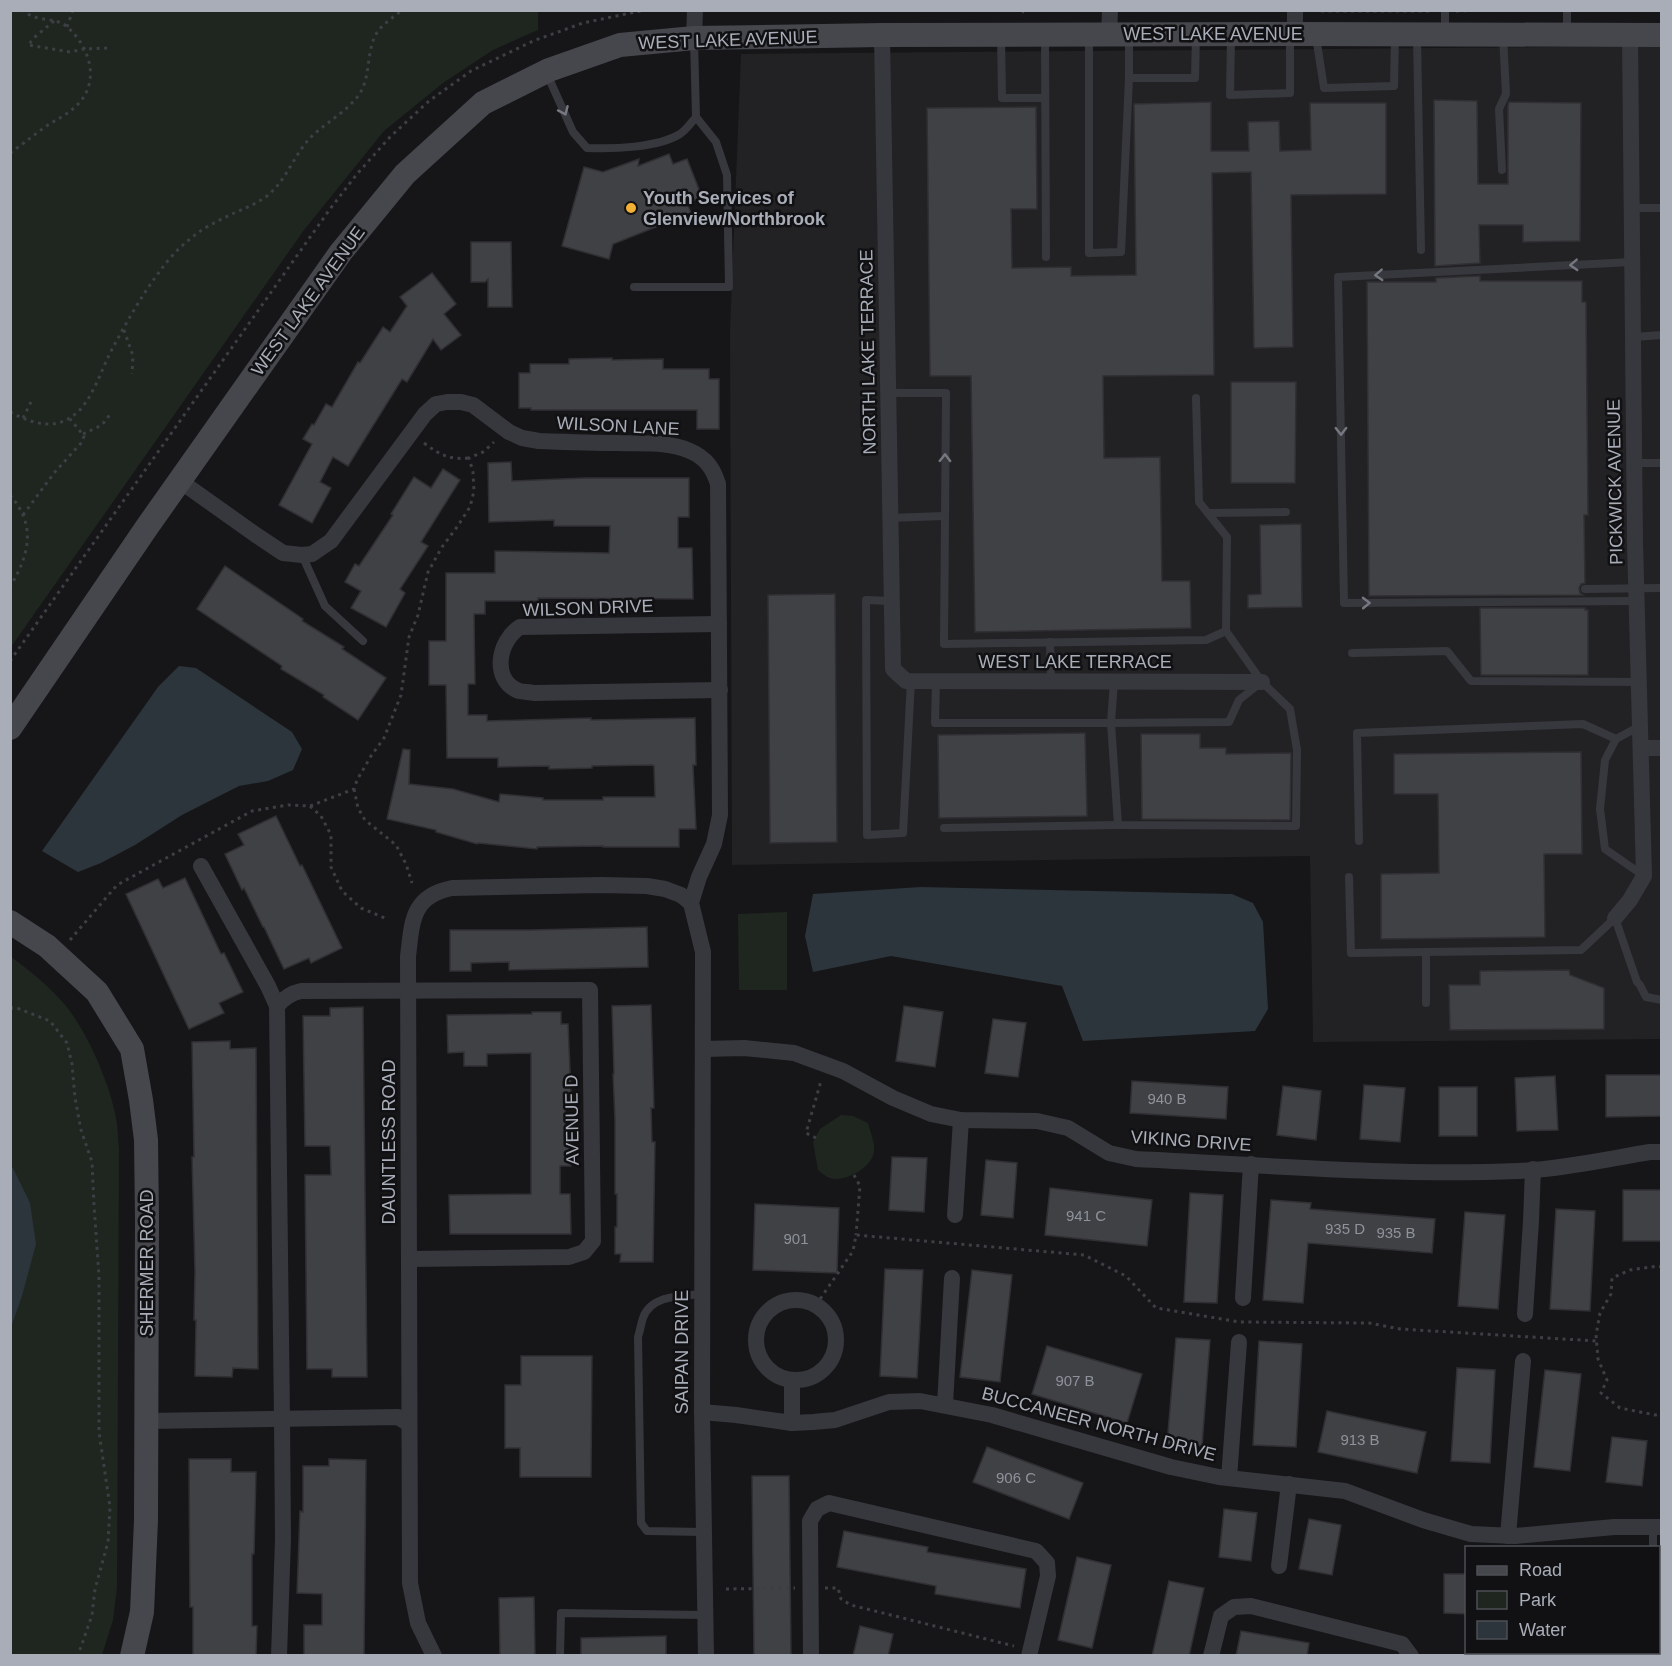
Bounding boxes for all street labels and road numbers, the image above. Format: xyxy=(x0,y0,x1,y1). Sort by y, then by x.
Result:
street label: WEST LAKE AVENUE xyxy=(1123,24,1303,44)
street label: WEST LAKE AVENUE xyxy=(638,27,818,53)
street label: WEST LAKE AVENUE xyxy=(247,223,369,379)
street label: NORTH LAKE TERRACE xyxy=(856,249,880,455)
street label: PICKWICK AVENUE xyxy=(1604,399,1626,565)
street label: WILSON LANE xyxy=(556,413,680,439)
street label: WILSON DRIVE xyxy=(522,596,654,620)
street label: WEST LAKE TERRACE xyxy=(978,652,1172,672)
street label: DAUNTLESS ROAD xyxy=(379,1059,399,1225)
street label: AVENUE D xyxy=(561,1074,583,1166)
street label: VIKING DRIVE xyxy=(1130,1127,1252,1155)
street label: SHERMER ROAD xyxy=(137,1189,157,1337)
street label: SAIPAN DRIVE xyxy=(672,1290,692,1414)
street label: BUCCANEER NORTH DRIVE xyxy=(980,1383,1218,1465)

